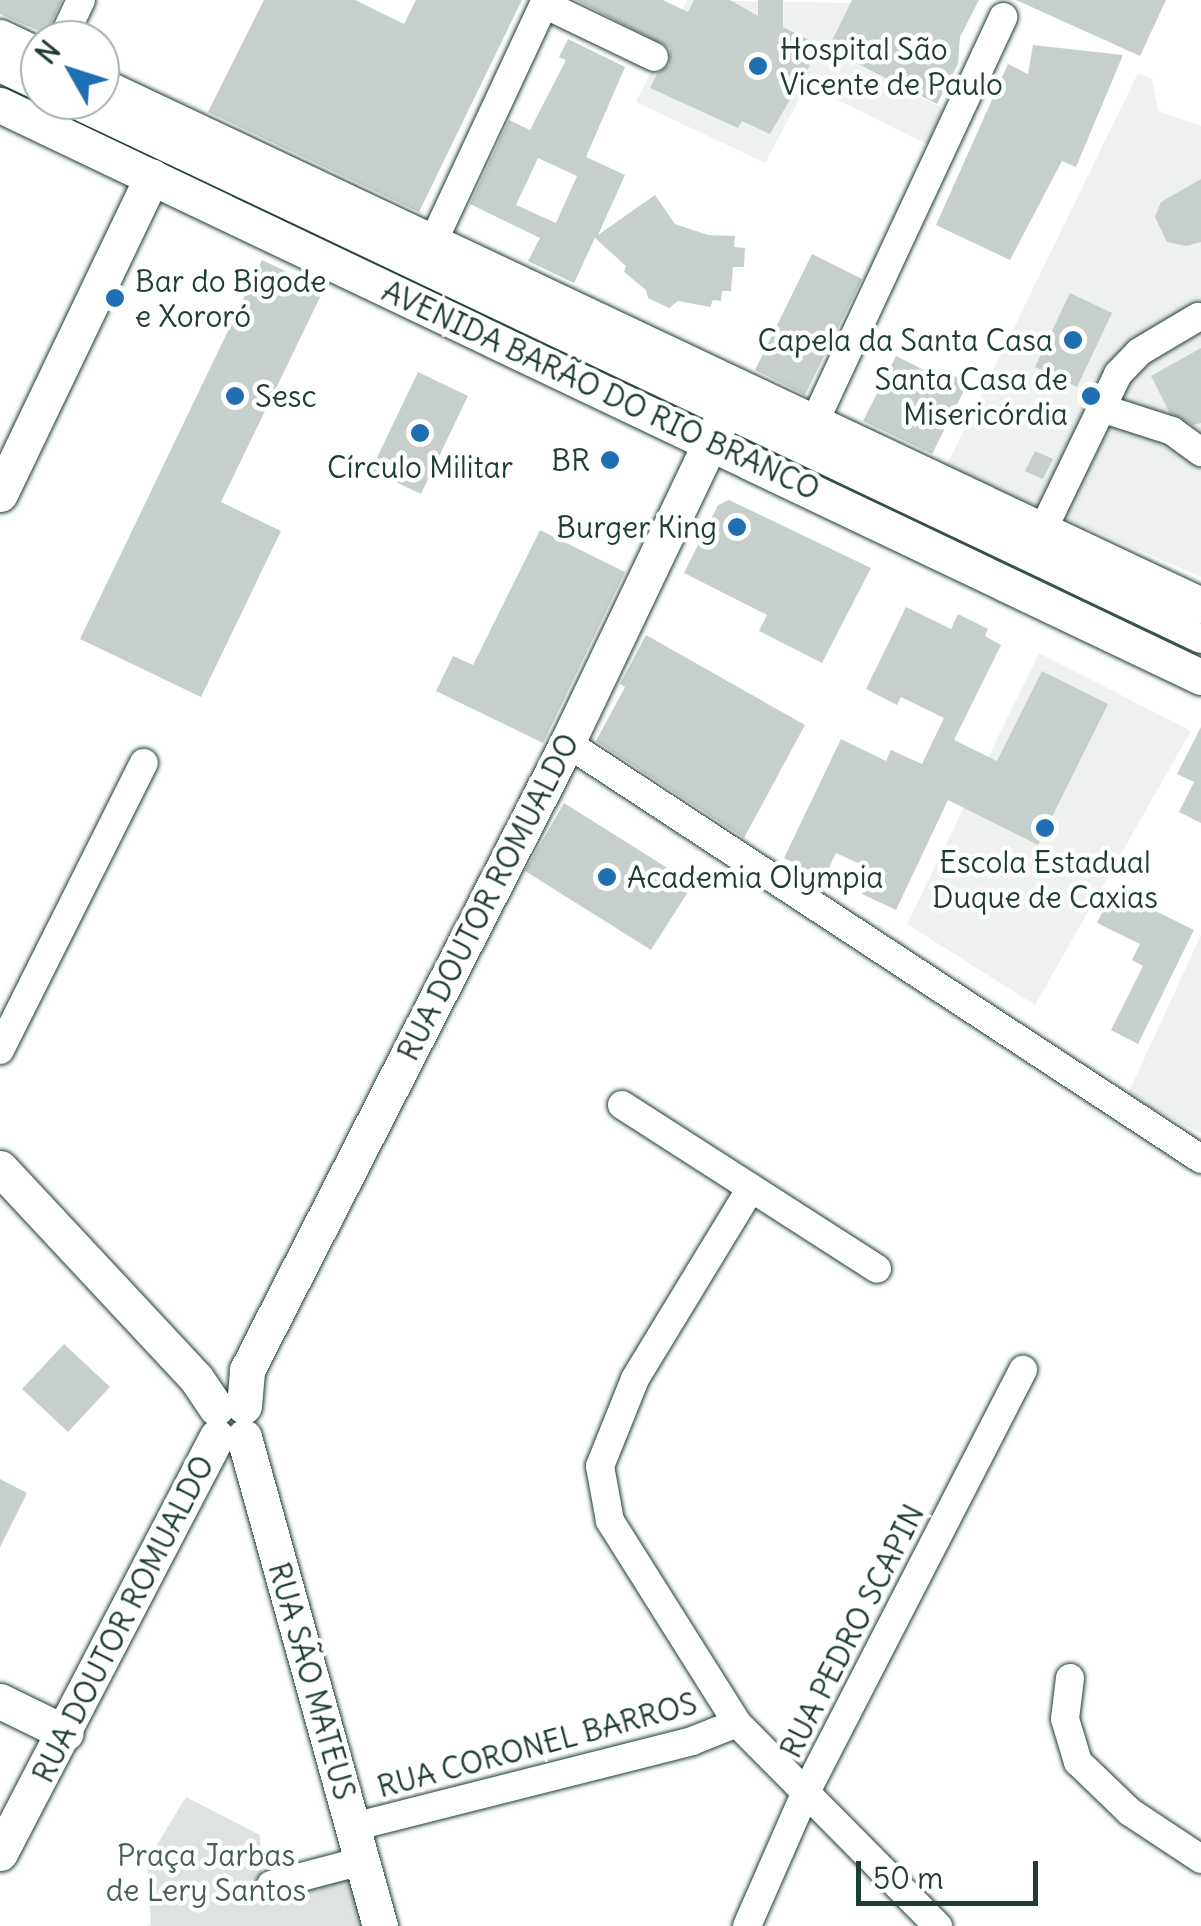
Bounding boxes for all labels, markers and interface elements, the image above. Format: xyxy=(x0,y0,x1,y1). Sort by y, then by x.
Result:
north arrow xyxy=(20,20,120,120)
place label: Hospital São Vicente de Paulo xyxy=(780,31,1003,102)
text: N xyxy=(28,34,68,71)
marker: Hospital São Vicente de Paulo xyxy=(745,53,771,79)
place label: Bar do Bigode e Xororó xyxy=(135,263,326,334)
street label: AVENIDA BARÃO DO RIO BRANCO xyxy=(377,273,825,507)
marker: Bar do Bigode e Xororó xyxy=(104,287,126,309)
place label: Capela da Santa Casa xyxy=(758,322,1053,358)
marker: Capela da Santa Casa xyxy=(1062,329,1084,351)
place label: Santa Casa de Misericórdia xyxy=(875,361,1068,432)
place label: Sesc xyxy=(255,378,317,414)
marker: Santa Casa de Misericórdia xyxy=(1078,383,1104,409)
marker: Sesc xyxy=(224,385,246,407)
marker: Círculo Militar xyxy=(409,422,431,444)
place label: BR xyxy=(551,442,590,478)
place label: Círculo Militar xyxy=(327,449,513,485)
marker: BR xyxy=(599,449,621,471)
place label: Burger King xyxy=(556,509,717,545)
marker: Burger King xyxy=(726,516,748,538)
street label: RUA DOUTOR ROMUALDO xyxy=(390,727,586,1067)
marker: Escola Estadual Duque de Caxias xyxy=(1034,817,1056,839)
place label: Escola Estadual Duque de Caxias xyxy=(932,844,1158,914)
place label: Academia Olympia xyxy=(627,859,883,895)
marker: Academia Olympia xyxy=(596,866,618,888)
street label: RUA DOUTOR ROMUALDO xyxy=(25,1449,221,1789)
street label: RUA PEDRO SCAPIN xyxy=(773,1498,931,1764)
street label: RUA SÃO MATEUS xyxy=(261,1558,363,1804)
street label: RUA CORONEL BARROS xyxy=(373,1685,701,1805)
park label: Praça Jarbas de Lery Santos xyxy=(106,1837,306,1908)
scale bar xyxy=(861,1841,1044,1903)
text: 50 m xyxy=(873,1859,943,1897)

